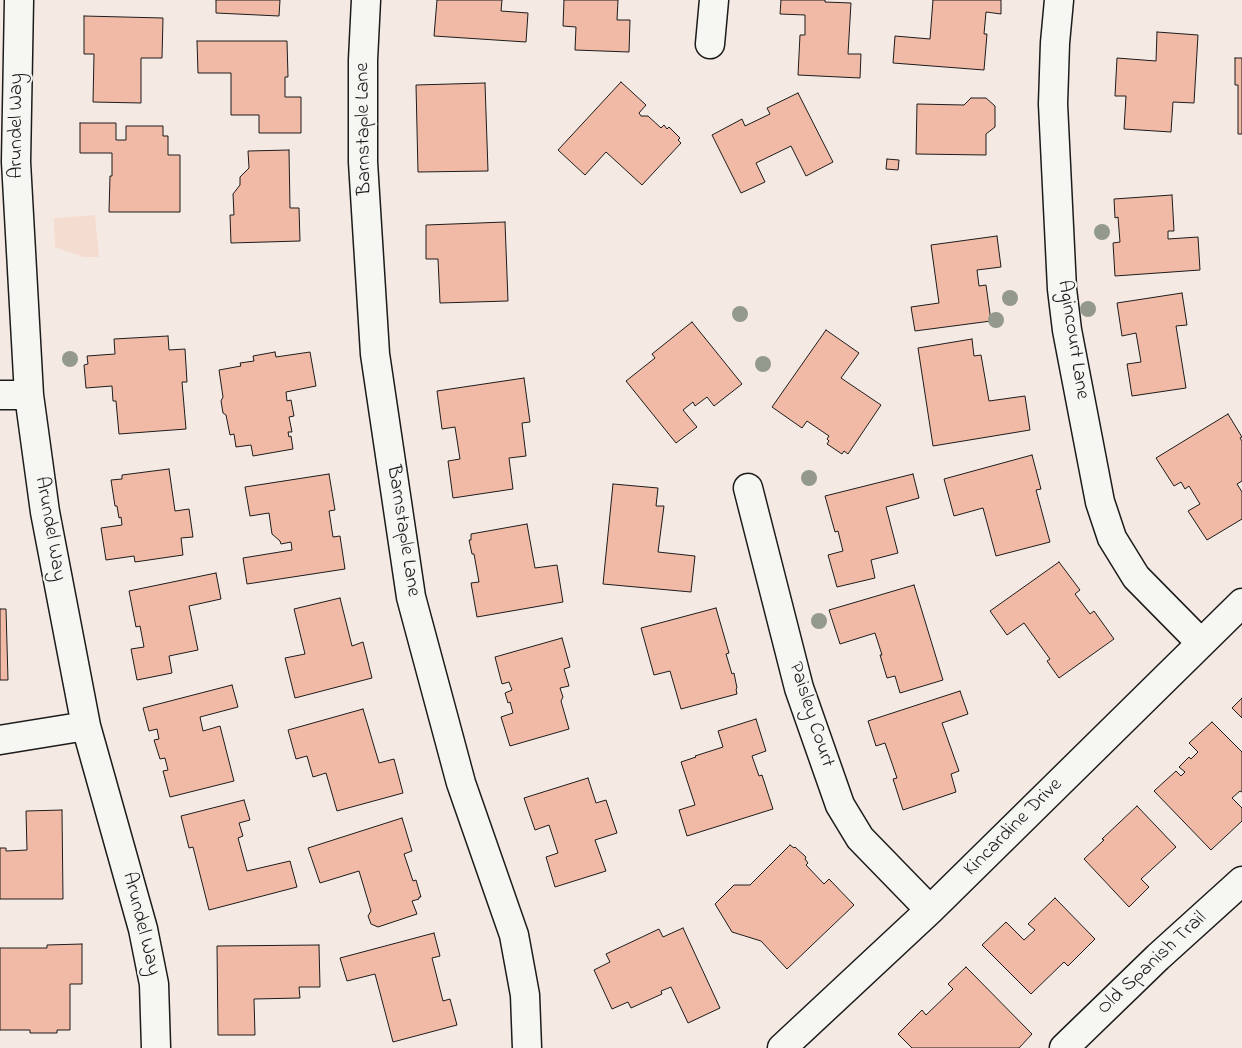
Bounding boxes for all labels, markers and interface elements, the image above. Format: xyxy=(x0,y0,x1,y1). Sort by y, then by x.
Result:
street label: Barnstaple Lane xyxy=(352,62,378,196)
street label: Arundel Way xyxy=(6,73,30,179)
street label: Agincourt Lane xyxy=(1051,279,1093,401)
street label: Barnstaple Lane xyxy=(380,464,424,598)
street label: Arundel Way xyxy=(28,475,70,583)
street label: Paisley Court xyxy=(782,659,838,771)
street label: Kincardine Drive xyxy=(960,774,1068,882)
street label: Arundel Way xyxy=(116,870,164,978)
street label: Old Spanish Trail xyxy=(1093,907,1213,1021)

